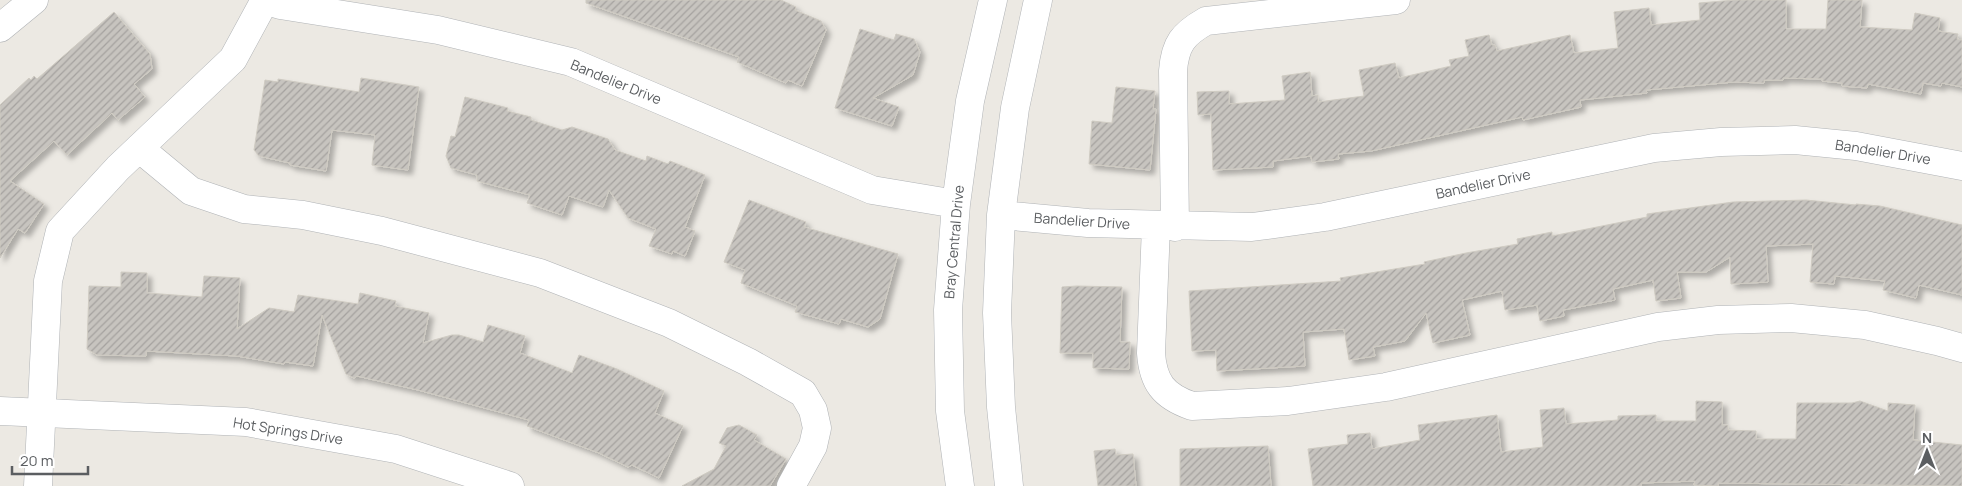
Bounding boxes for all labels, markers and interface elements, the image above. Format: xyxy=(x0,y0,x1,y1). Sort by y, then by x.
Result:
street label: Bandelier Drive xyxy=(568,55,664,108)
street label: Bandelier Drive xyxy=(1834,135,1932,168)
street label: Bandelier Drive xyxy=(1434,164,1532,203)
street label: Bray Central Drive xyxy=(939,184,968,300)
street label: Bandelier Drive xyxy=(1033,208,1131,233)
street label: Hot Springs Drive xyxy=(232,412,344,449)
north arrow xyxy=(1902,426,1952,476)
text: N xyxy=(1922,428,1932,447)
scale bar xyxy=(12,444,89,476)
text: 20 m xyxy=(20,450,53,471)

